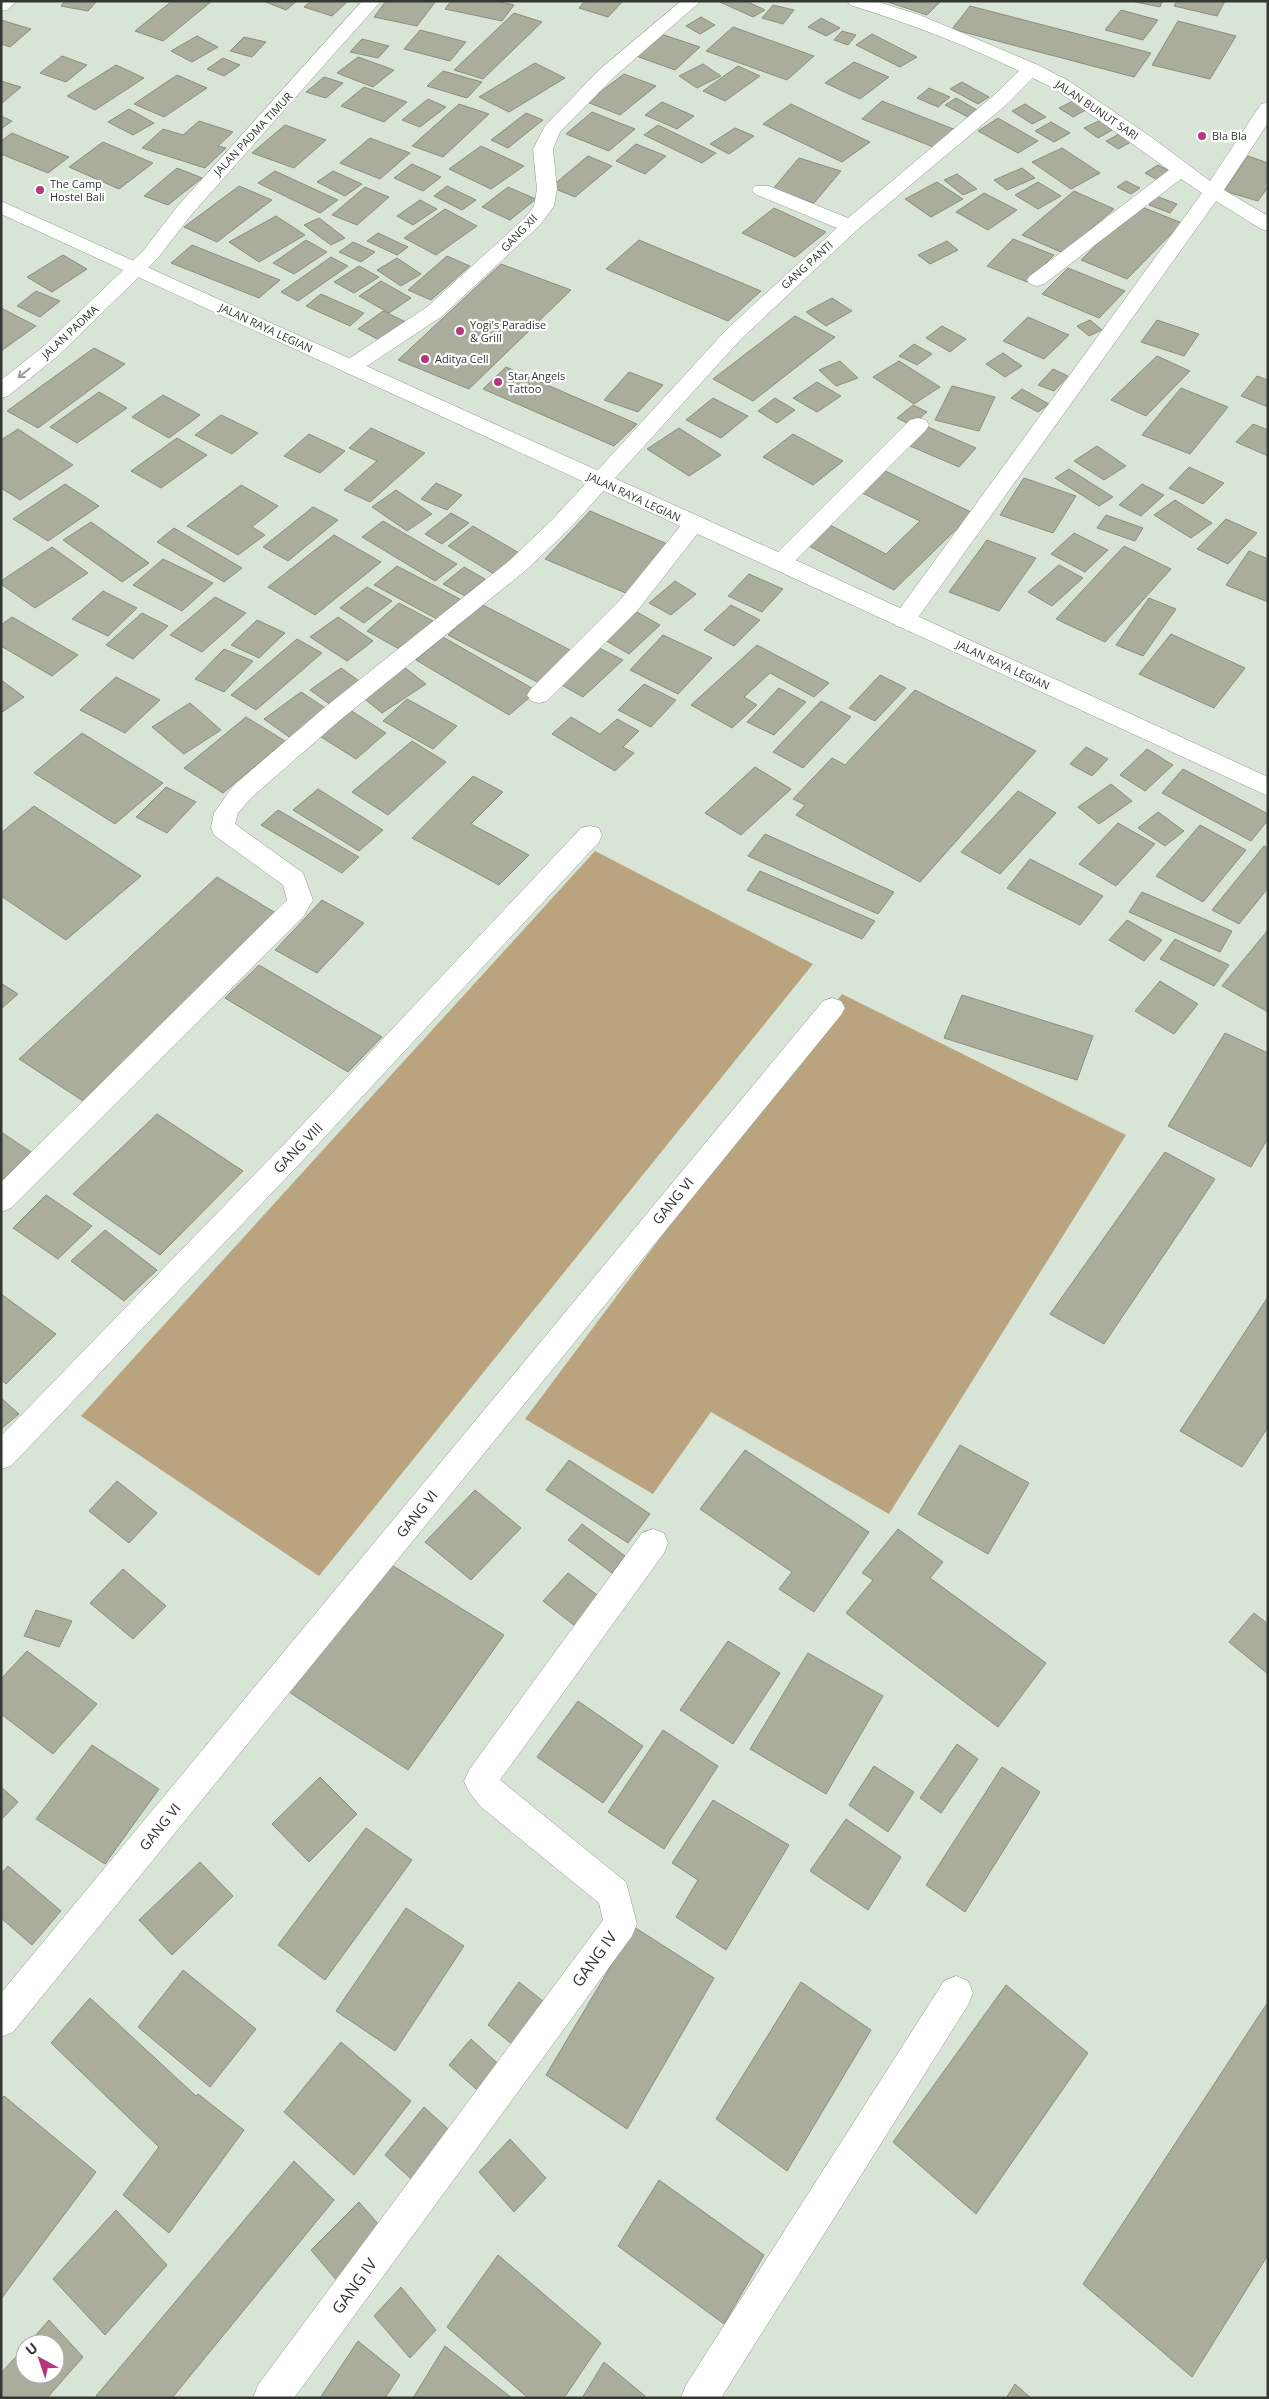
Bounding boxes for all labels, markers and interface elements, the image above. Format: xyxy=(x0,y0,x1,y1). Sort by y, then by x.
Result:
street label: JALAN BUNUT SARI xyxy=(1052,76,1142,143)
street label: JALAN PADMA TIMUR xyxy=(209,89,295,179)
place label: Bla Bla xyxy=(1212,128,1247,143)
marker: Bla Bla xyxy=(1196,130,1208,142)
place label: The Camp Hostel Bali xyxy=(50,176,104,204)
marker: The Camp Hostel Bali xyxy=(34,184,46,196)
street label: GANG XII xyxy=(497,211,540,255)
street label: GANG PANTI xyxy=(777,237,836,292)
street label: JALAN RAYA LEGIAN xyxy=(216,299,315,356)
street label: JALAN PADMA xyxy=(37,302,101,362)
place label: Yogi's Paradise & Grill xyxy=(470,317,546,345)
marker: Yogi's Paradise & Grill xyxy=(454,325,466,337)
place label: Aditya Cell xyxy=(435,351,489,366)
marker: Aditya Cell xyxy=(419,353,431,365)
one-way arrow xyxy=(17,367,30,378)
place label: Star Angels Tattoo xyxy=(508,368,565,396)
marker: Star Angels Tattoo xyxy=(492,376,504,388)
street label: JALAN RAYA LEGIAN xyxy=(584,468,683,525)
street label: JALAN RAYA LEGIAN xyxy=(953,636,1052,693)
street label: GANG VIII xyxy=(269,1118,327,1177)
street label: GANG VI xyxy=(648,1173,698,1228)
street label: GANG VI xyxy=(392,1486,442,1541)
street label: GANG VI xyxy=(135,1799,185,1854)
street label: GANG IV xyxy=(566,1926,622,1991)
street label: GANG IV xyxy=(326,2253,382,2318)
north arrow xyxy=(15,2334,65,2384)
text: U xyxy=(21,2338,41,2359)

